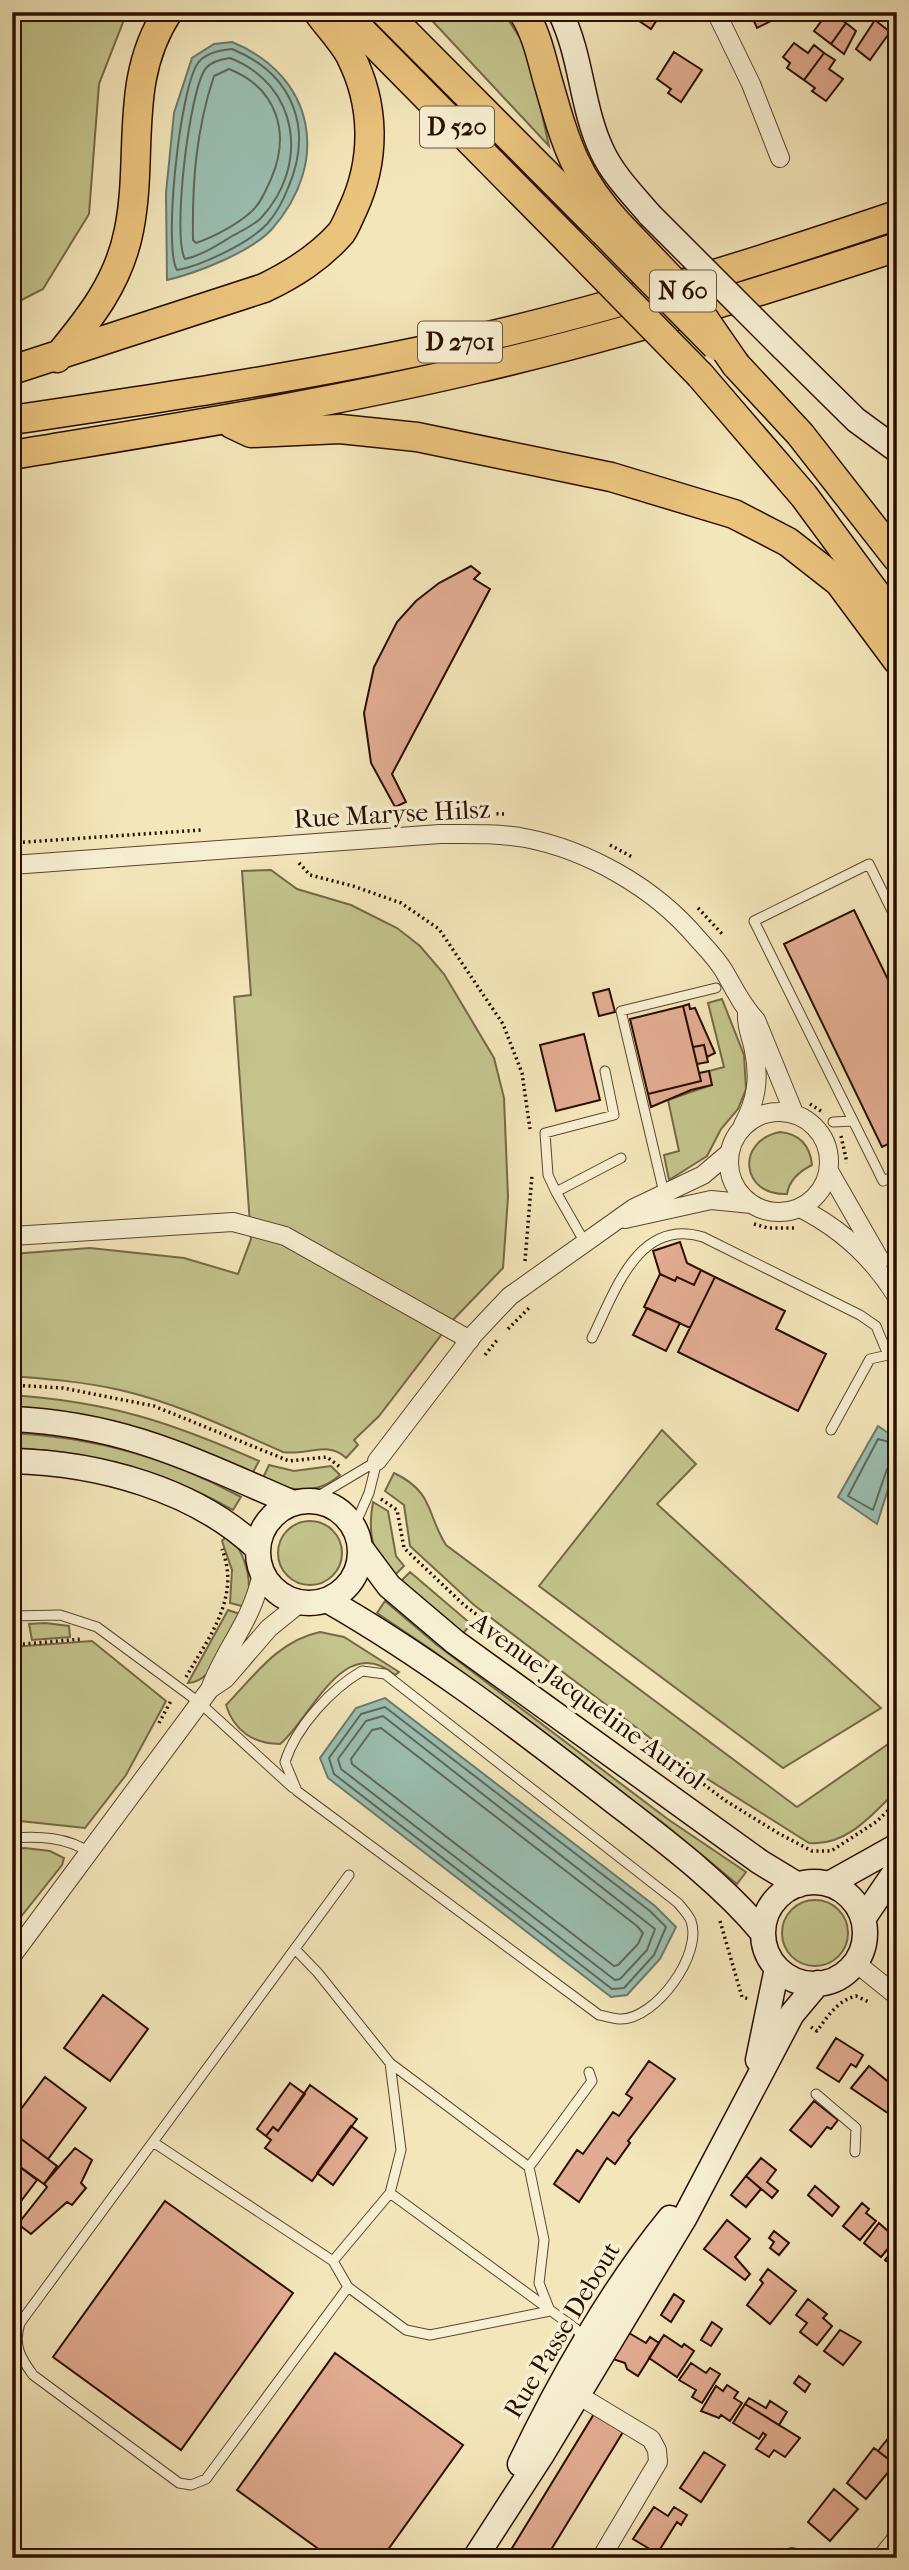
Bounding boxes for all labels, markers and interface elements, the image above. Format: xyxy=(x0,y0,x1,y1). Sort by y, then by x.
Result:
road number: D 520 xyxy=(420,106,494,148)
road number: N 60 xyxy=(650,270,716,312)
road number: D 2701 xyxy=(418,321,502,362)
street label: Rue Maryse Hilsz xyxy=(293,793,491,835)
street label: Avenue Jacqueline Auriol xyxy=(464,1605,711,1796)
street label: Rue Passe Debout xyxy=(497,2236,627,2424)

